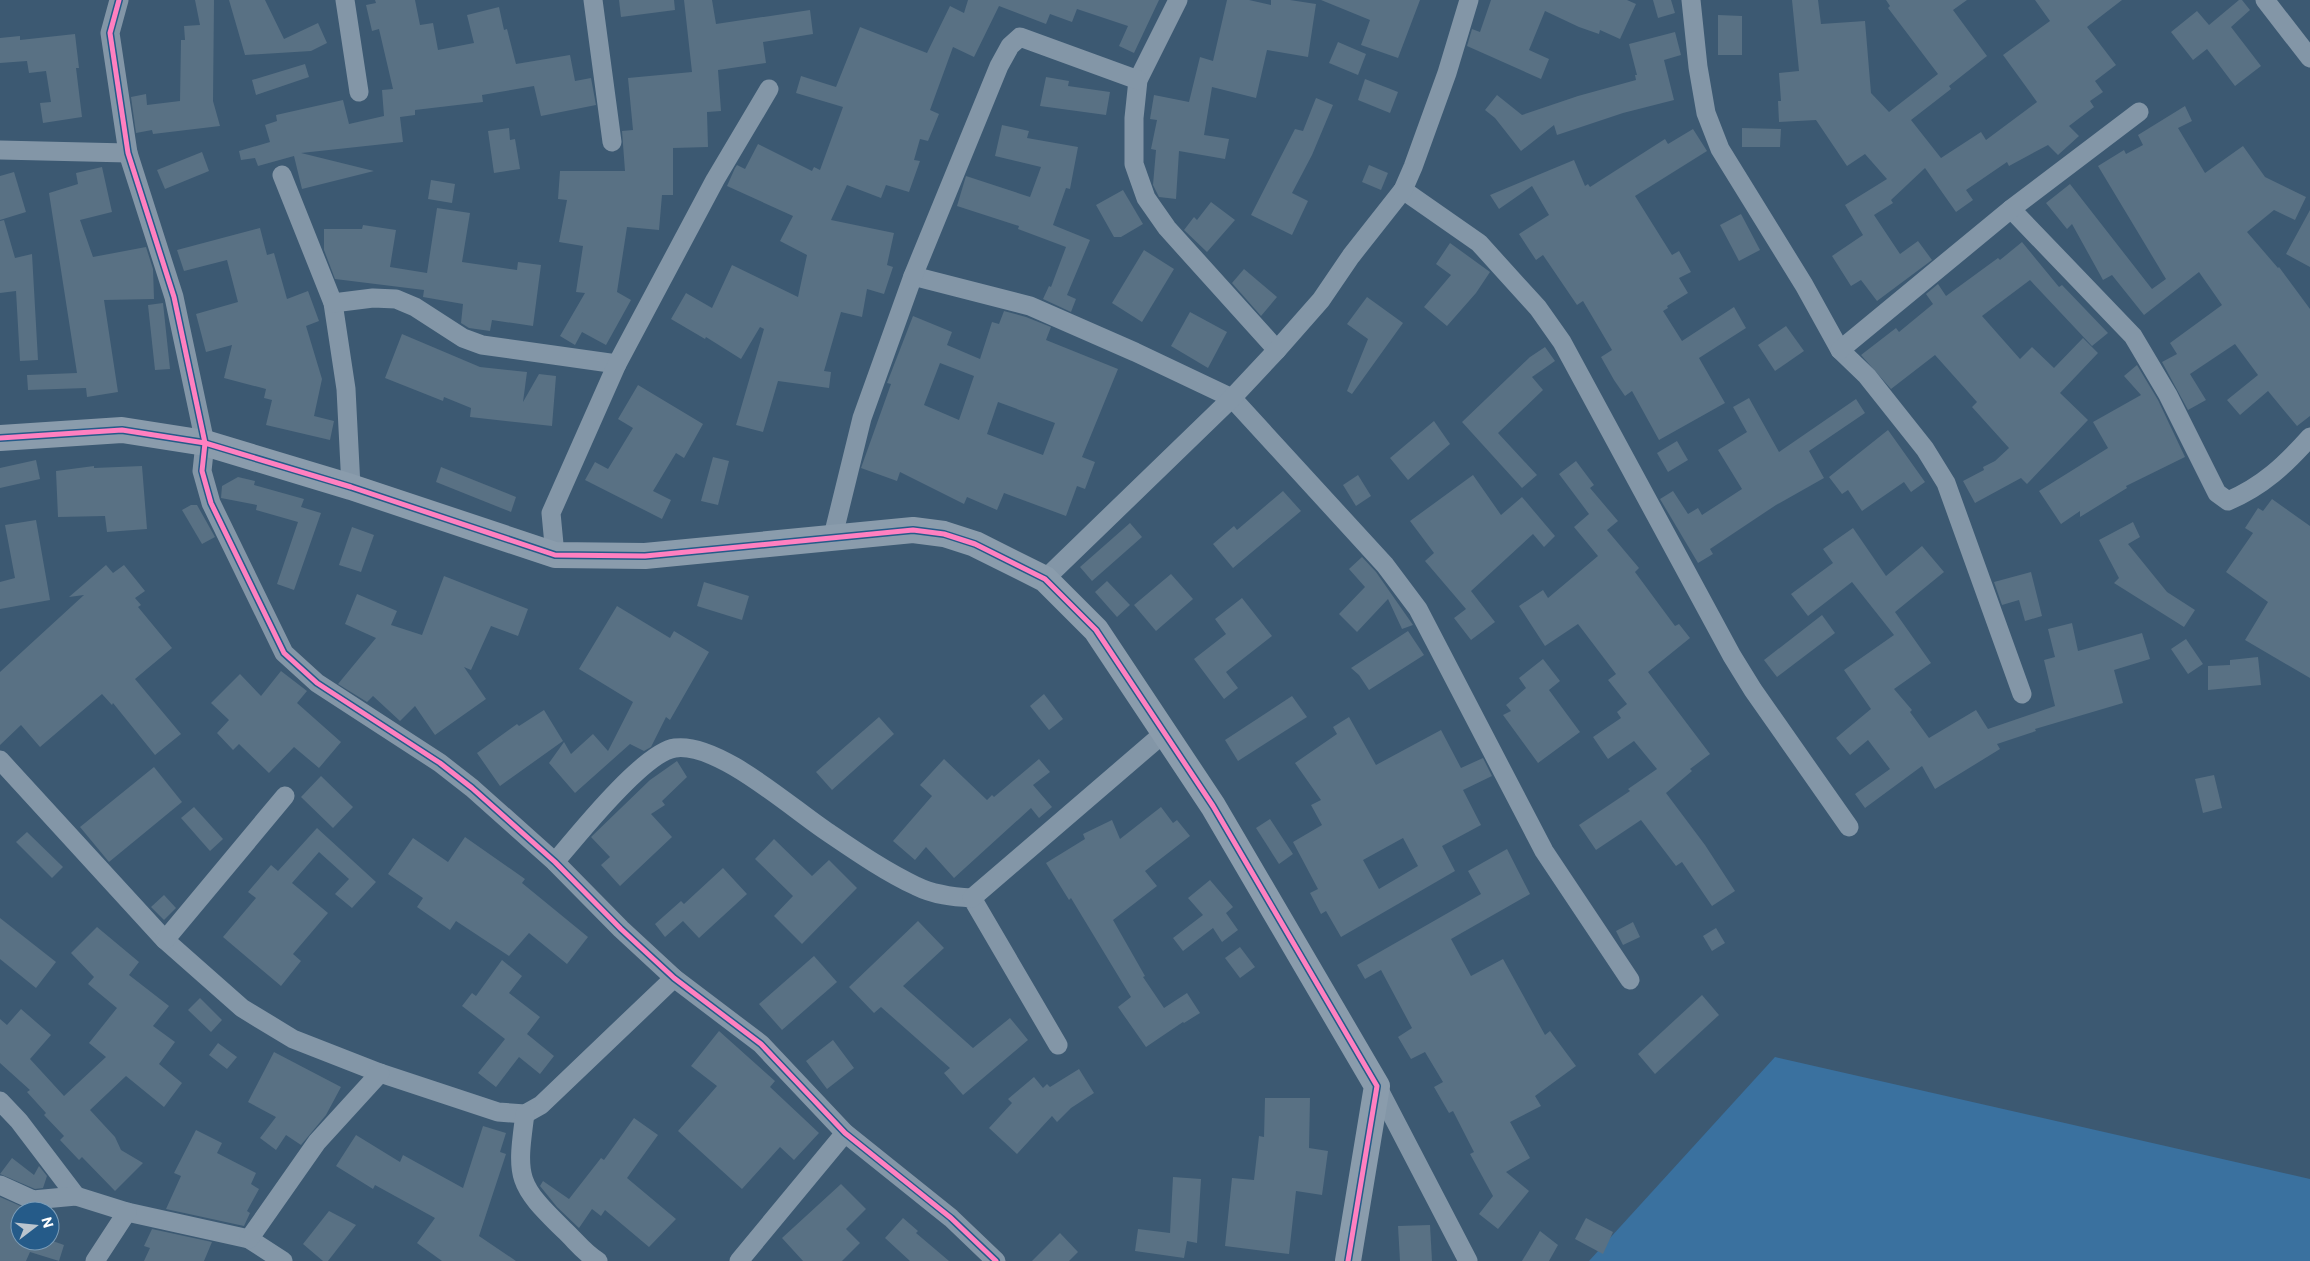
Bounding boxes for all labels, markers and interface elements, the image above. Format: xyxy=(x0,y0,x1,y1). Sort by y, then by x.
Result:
north arrow xyxy=(10,1201,60,1251)
text: N xyxy=(38,1215,58,1230)

